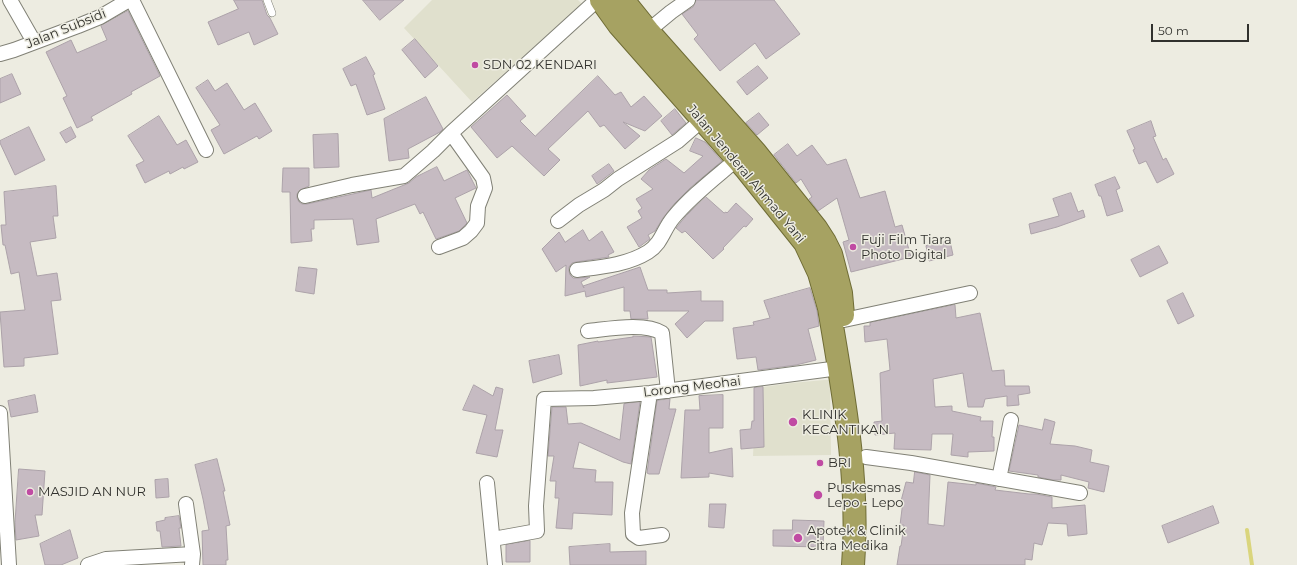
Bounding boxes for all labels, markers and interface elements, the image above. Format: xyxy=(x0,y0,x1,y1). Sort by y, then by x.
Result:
street label: Jalan Subsidi xyxy=(24,6,108,52)
scale bar xyxy=(1153,16,1251,42)
text: 50 m xyxy=(1158,23,1189,38)
place label: SDN 02 KENDARI xyxy=(483,57,597,73)
marker: SDN 02 KENDARI xyxy=(470,60,480,70)
street label: Jalan Jenderal Ahmad Yani xyxy=(684,102,808,246)
place label: Fuji Film Tiara Photo Digital xyxy=(861,232,952,263)
marker: Fuji Film Tiara Photo Digital xyxy=(848,242,858,252)
street label: Lorong Meohai xyxy=(642,373,742,401)
place label: KLINIK KECANTIKAN xyxy=(802,407,889,438)
marker: KLINIK KECANTIKAN xyxy=(787,416,799,428)
place label: BRI xyxy=(828,455,851,471)
marker: BRI xyxy=(815,458,825,468)
place label: Puskesmas Lepo - Lepo xyxy=(827,480,904,511)
place label: MASJID AN NUR xyxy=(38,484,146,500)
marker: MASJID AN NUR xyxy=(25,487,35,497)
marker: Puskesmas Lepo - Lepo xyxy=(812,489,824,501)
place label: Apotek & Clinik Citra Medika xyxy=(807,523,906,554)
marker: Apotek & Clinik Citra Medika xyxy=(792,532,804,544)

